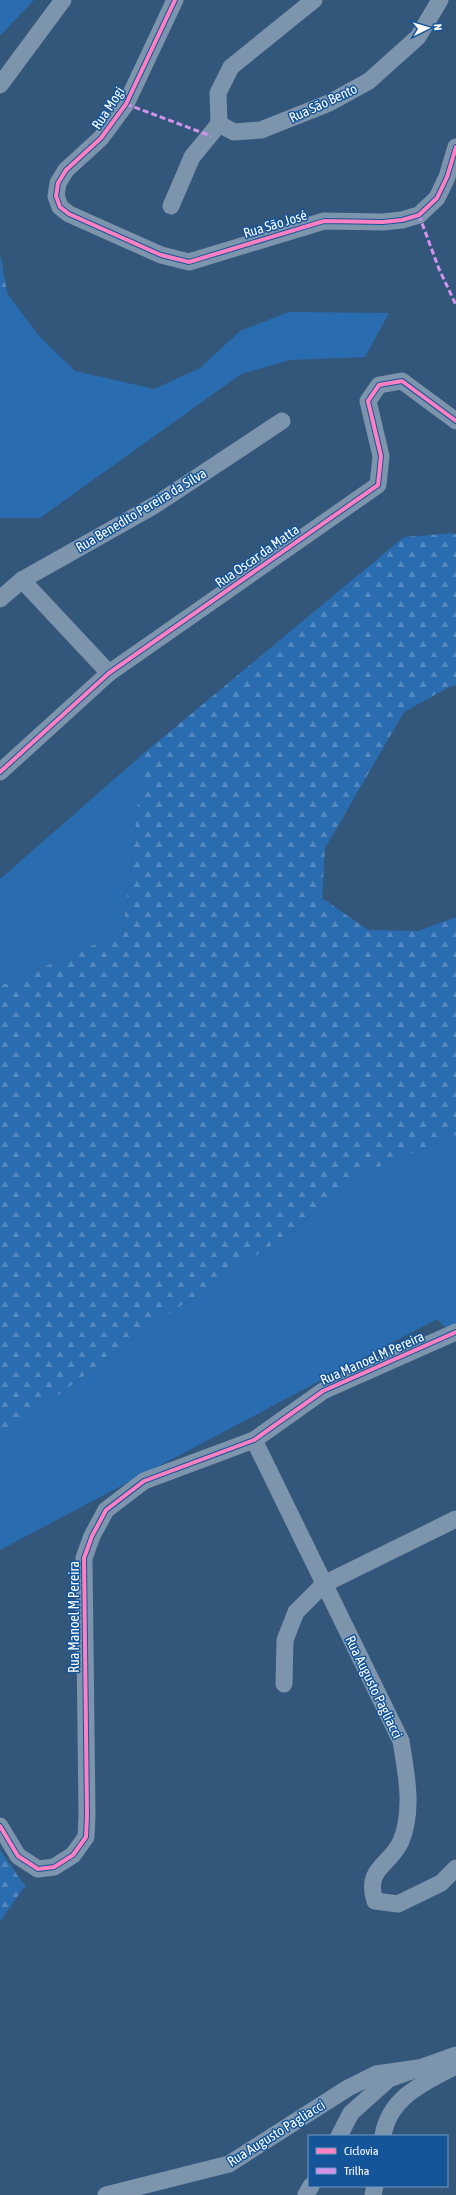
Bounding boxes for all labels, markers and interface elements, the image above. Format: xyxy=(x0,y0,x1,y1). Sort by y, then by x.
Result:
north arrow xyxy=(408,8,448,48)
text: N xyxy=(432,23,444,31)
street label: Rua São Bento xyxy=(286,80,360,126)
street label: Rua Mogi xyxy=(88,84,128,132)
street label: Rua São José xyxy=(241,207,309,241)
street label: Rua Benedito Pereira da Silva xyxy=(73,465,209,555)
street label: Rua Oscar da Matta xyxy=(212,521,302,591)
street label: Rua Manoel M Pereira xyxy=(318,1328,426,1388)
street label: Rua Manoel M Pereira xyxy=(66,1561,82,1673)
street label: Rua Augusto Pagliacci xyxy=(342,1633,406,1741)
street label: Rua Augusto Pagliacci xyxy=(224,2097,328,2169)
legend xyxy=(308,2135,448,2187)
text: Ciclovia xyxy=(344,2144,378,2158)
text: Trilha xyxy=(344,2164,369,2178)

